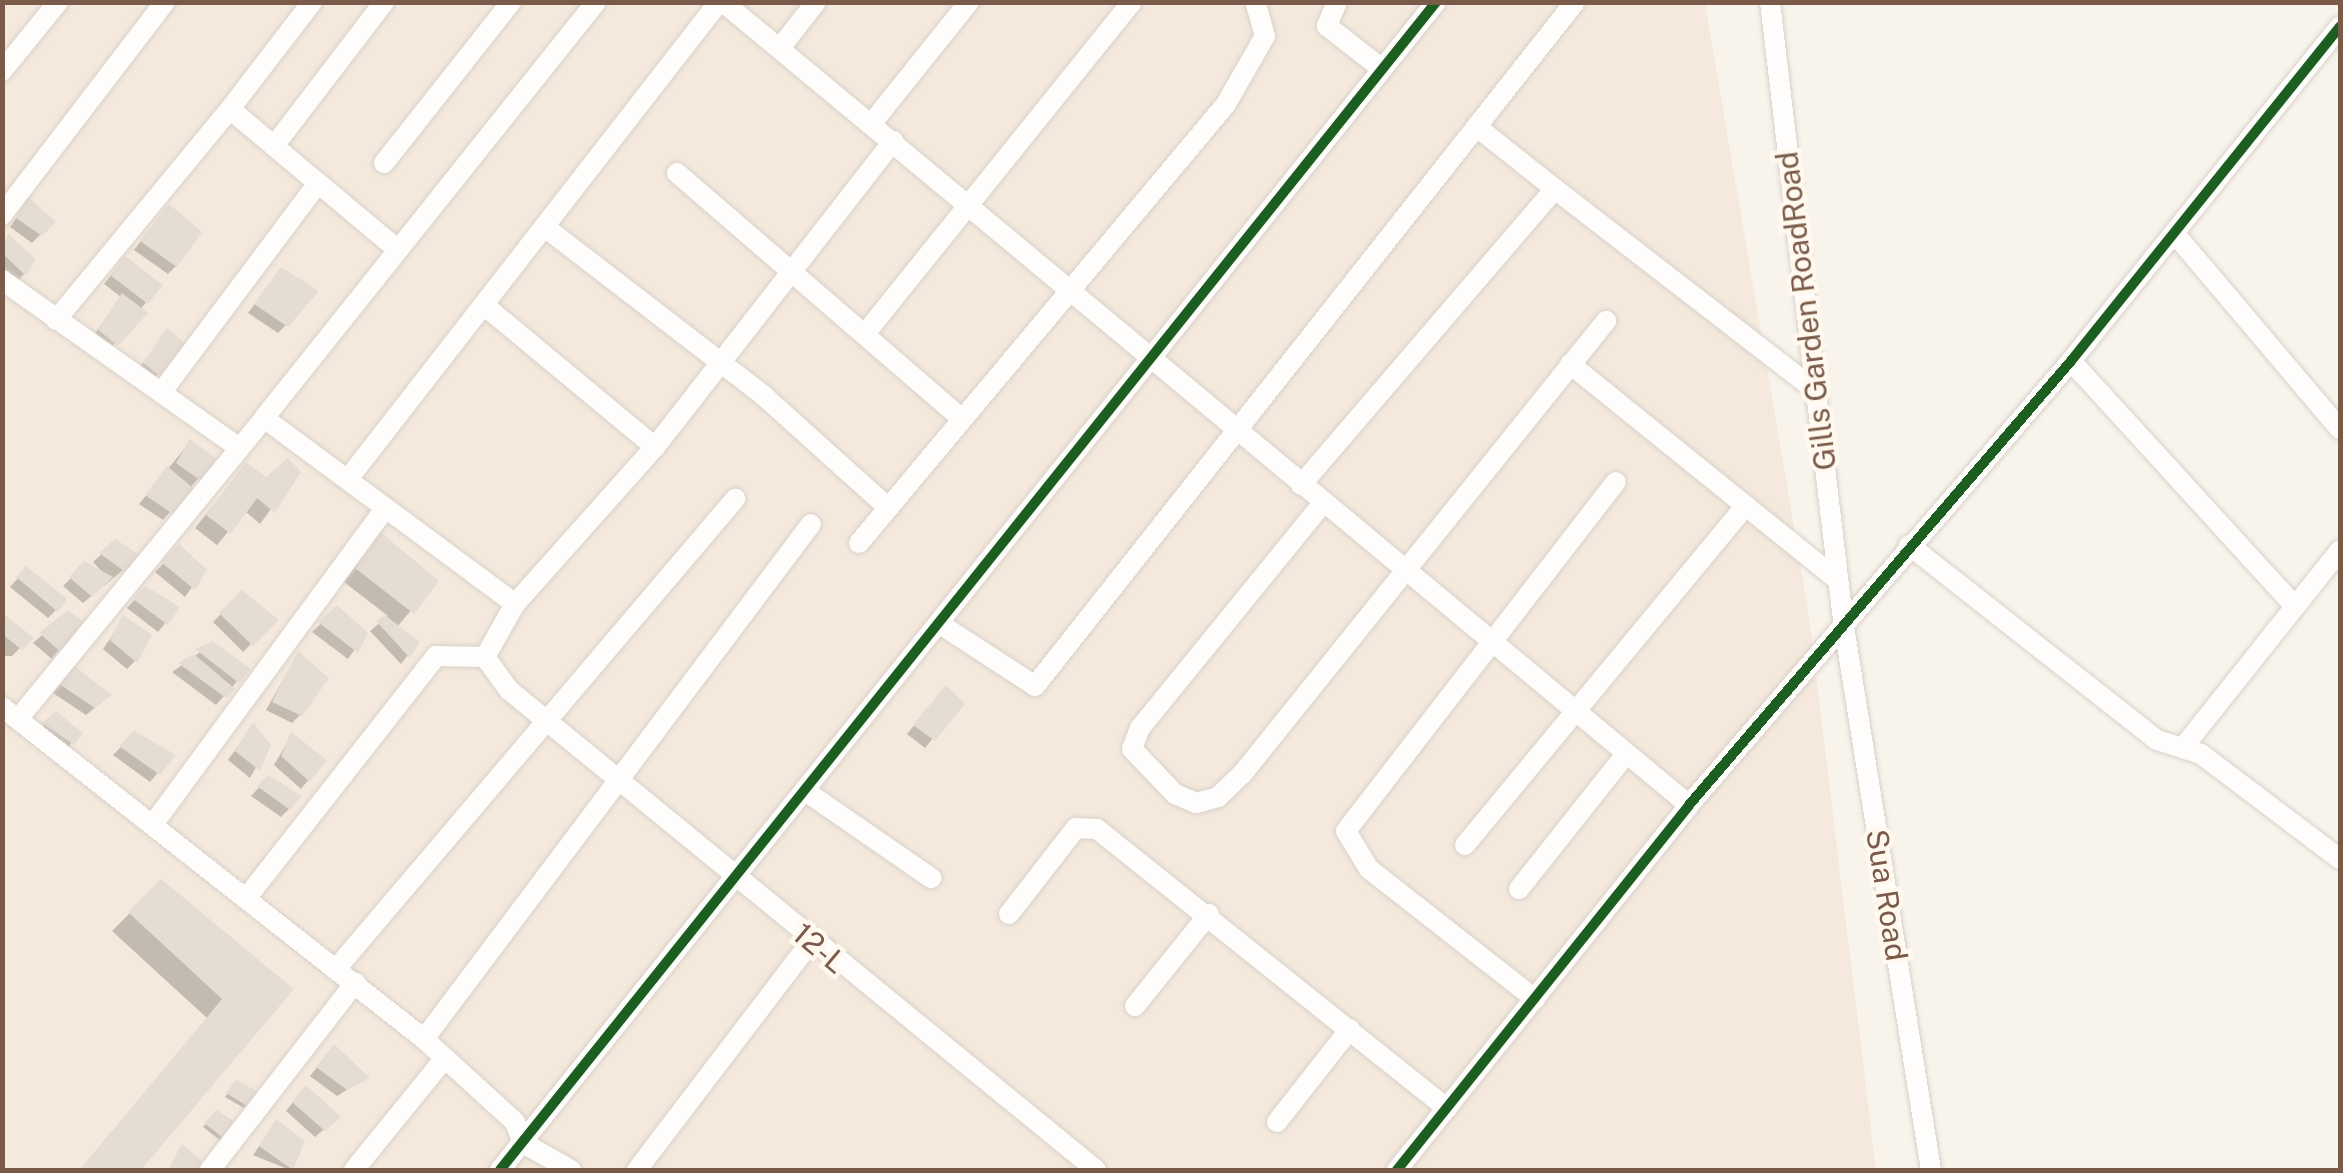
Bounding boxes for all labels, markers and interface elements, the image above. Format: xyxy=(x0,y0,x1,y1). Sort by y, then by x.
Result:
street label: Gills Garden RoadRoad xyxy=(1769,149,1843,473)
street label: Sua Road xyxy=(1859,827,1915,963)
street label: 12-L xyxy=(786,915,854,981)

